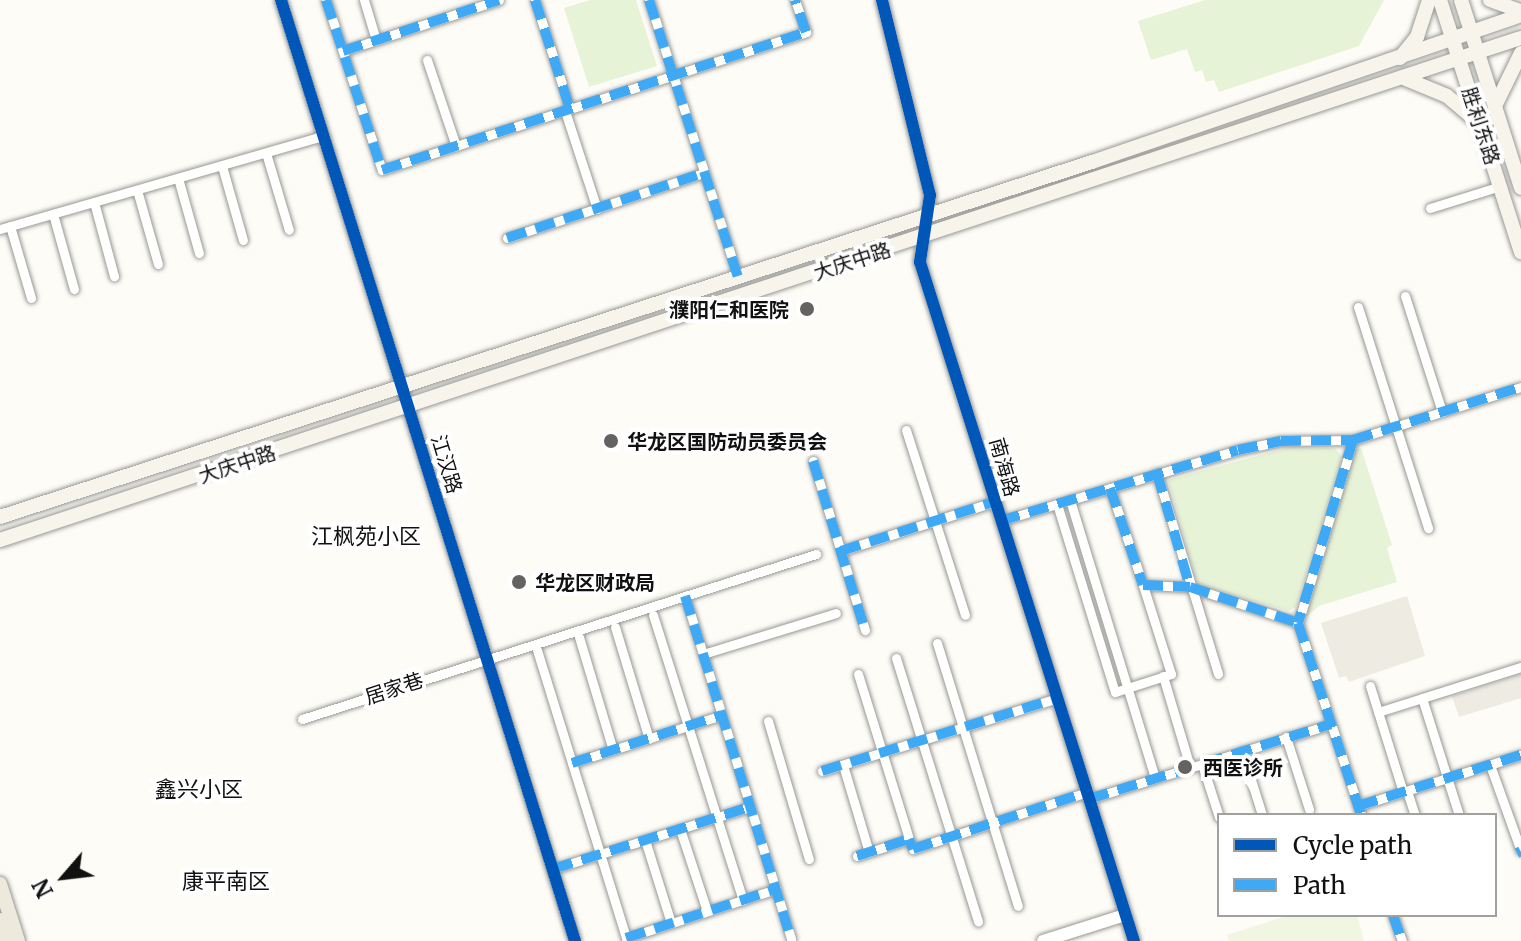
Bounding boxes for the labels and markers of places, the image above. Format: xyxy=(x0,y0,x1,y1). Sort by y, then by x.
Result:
place label: 濮阳仁和医院 xyxy=(669,297,789,321)
marker: 濮阳仁和医院 xyxy=(796,298,818,320)
place label: 华龙区国防动员委员会 xyxy=(627,429,827,453)
marker: 华龙区国防动员委员会 xyxy=(602,432,620,450)
place label: 华龙区财政局 xyxy=(535,570,655,594)
marker: 华龙区财政局 xyxy=(510,573,528,591)
place label: 西医诊所 xyxy=(1203,755,1283,779)
marker: 西医诊所 xyxy=(1174,756,1196,778)

